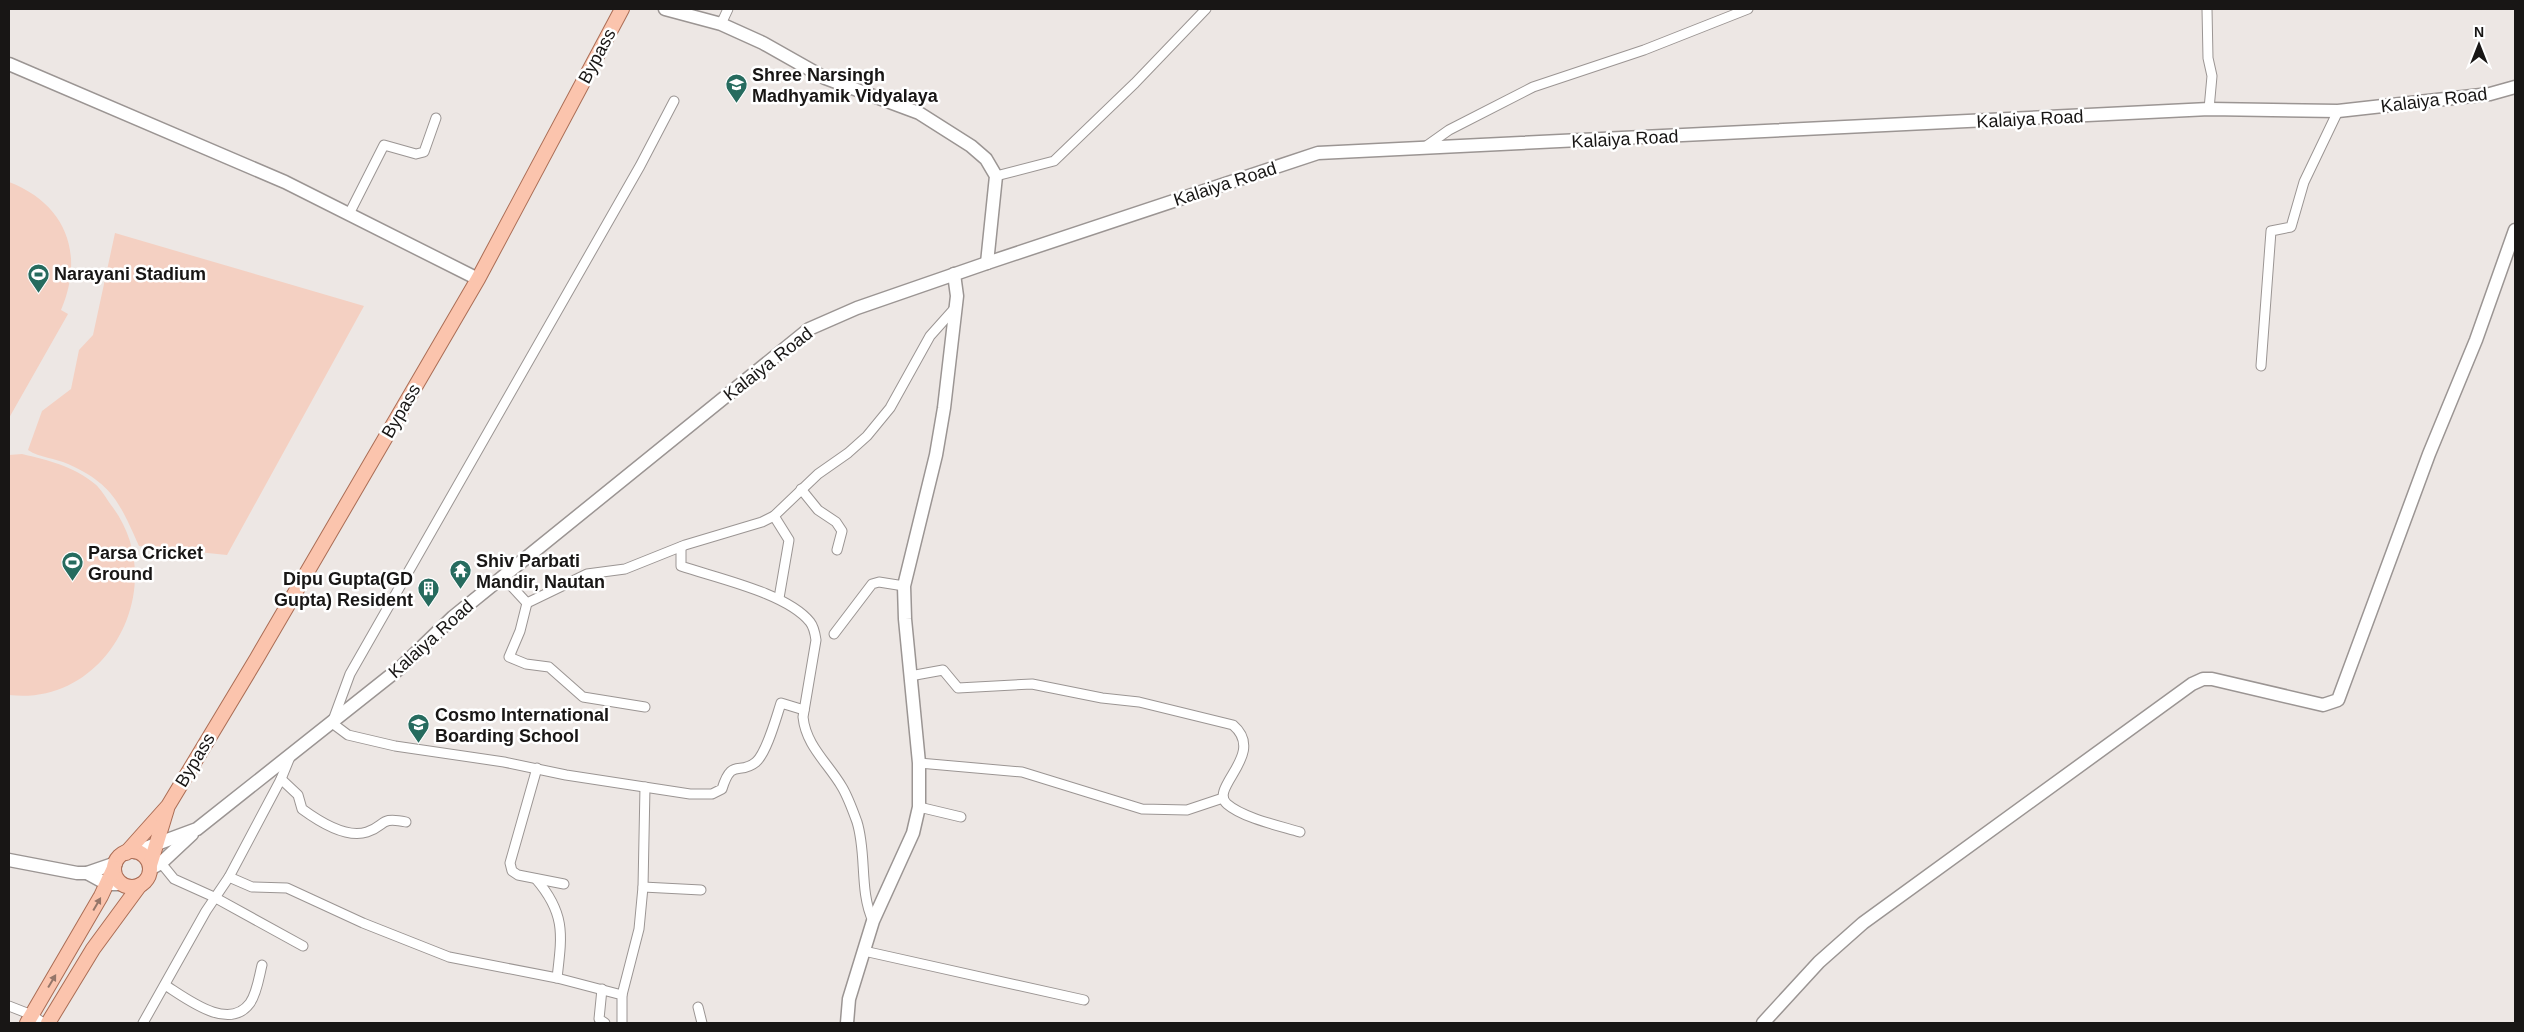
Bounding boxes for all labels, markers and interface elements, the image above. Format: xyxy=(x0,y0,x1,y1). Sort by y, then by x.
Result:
north arrow xyxy=(2454,20,2504,70)
text: N xyxy=(2474,24,2484,40)
street label: Bypass xyxy=(574,25,620,87)
place label: Shree Narsingh Madhyamik Vidyalaya xyxy=(752,65,939,106)
school or university icon: Shree Narsingh Madhyamik Vidyalaya xyxy=(724,73,748,104)
street label: Kalaiya Road xyxy=(2380,84,2488,116)
street label: Kalaiya Road xyxy=(1976,106,2084,132)
street label: Kalaiya Road xyxy=(1571,126,1679,152)
street label: Kalaiya Road xyxy=(1171,158,1279,210)
sports icon: Narayani Stadium xyxy=(26,262,50,293)
place label: Narayani Stadium xyxy=(54,264,206,284)
street label: Kalaiya Road xyxy=(720,323,816,405)
street label: Bypass xyxy=(378,380,424,442)
place label: Parsa Cricket Ground xyxy=(88,543,203,584)
sports icon: Parsa Cricket Ground xyxy=(60,551,84,582)
place label: Shiv Parbati Mandir, Nautan xyxy=(476,551,605,592)
temple icon: Shiv Parbati Mandir, Nautan xyxy=(448,559,472,590)
place label: Dipu Gupta(GD Gupta) Resident xyxy=(274,569,413,610)
building icon: Dipu Gupta(GD Gupta) Resident xyxy=(417,577,441,608)
street label: Kalaiya Road xyxy=(385,596,477,682)
place label: Cosmo International Boarding School xyxy=(435,705,609,746)
school or university icon: Cosmo International Boarding School xyxy=(407,713,431,744)
street label: Bypass xyxy=(171,730,219,790)
one-way arrow xyxy=(93,896,101,911)
one-way arrow xyxy=(48,975,57,988)

